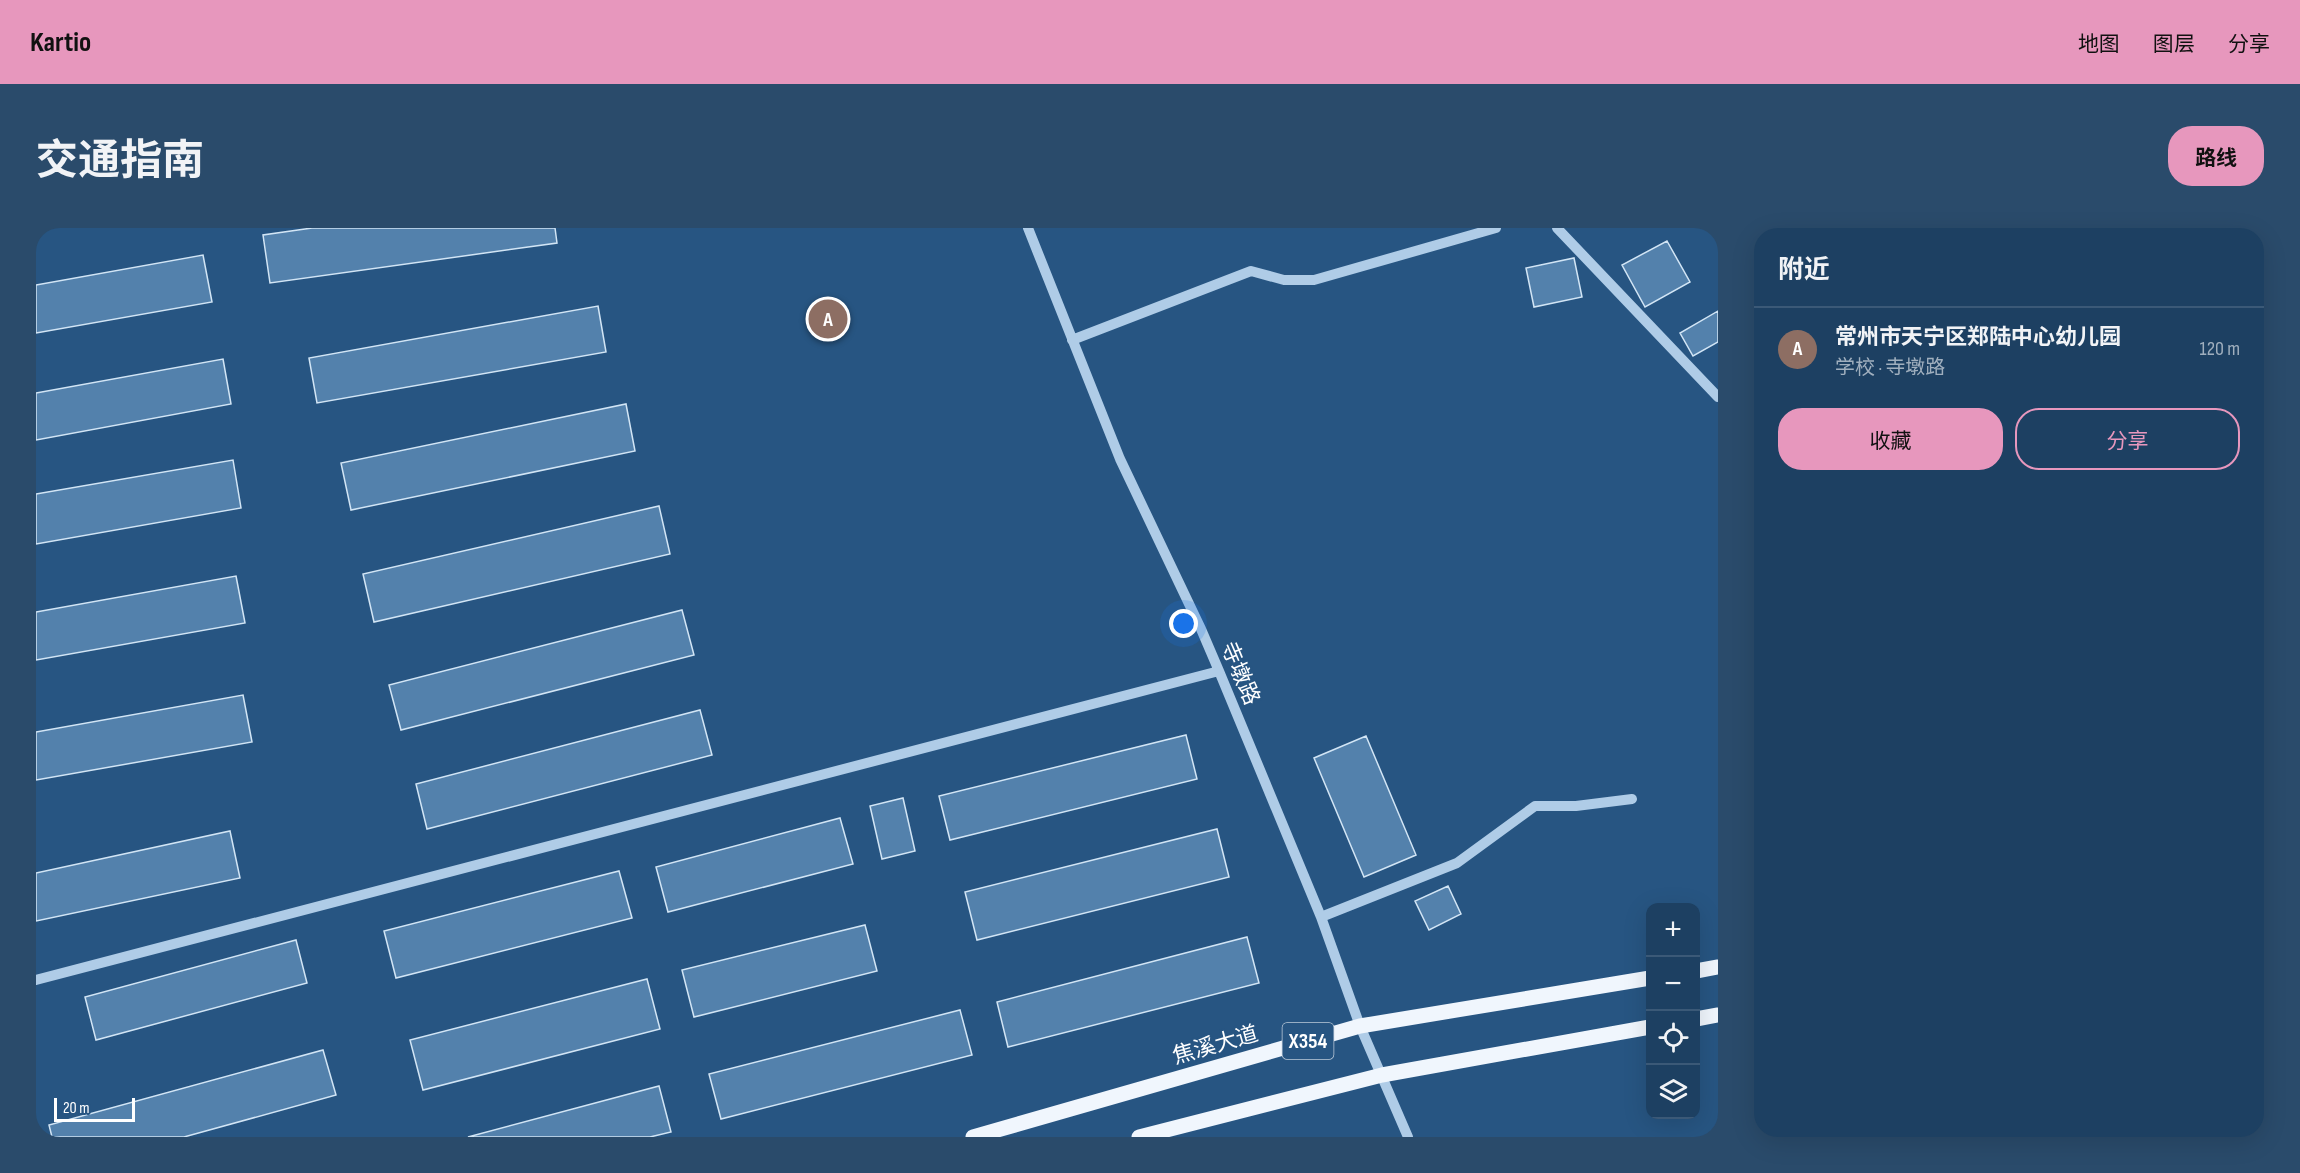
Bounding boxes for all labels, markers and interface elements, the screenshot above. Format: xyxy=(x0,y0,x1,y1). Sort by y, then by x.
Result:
text: Kartio xyxy=(30,26,91,59)
text: 地图 xyxy=(2078,32,2120,57)
text: 图层 xyxy=(2153,32,2195,57)
text: 分享 xyxy=(2228,32,2270,57)
button: 路线 xyxy=(2168,126,2264,186)
text: 交通指南 xyxy=(36,136,204,187)
text: 附近 xyxy=(1778,255,1830,286)
pin: A xyxy=(808,296,848,341)
text: 常州市天宁区郑陆中心幼儿园 xyxy=(1835,324,2121,351)
text: A xyxy=(1793,337,1802,361)
text: 120 m xyxy=(2200,337,2240,361)
text: 学校 · 寺墩路 xyxy=(1835,356,1945,380)
button: 收藏 xyxy=(1778,408,2003,470)
button: 分享 xyxy=(2015,408,2240,470)
your location xyxy=(1169,609,1198,638)
street label: 寺墩路 xyxy=(1214,638,1265,709)
map controls xyxy=(1646,903,1700,1119)
button: + xyxy=(1646,903,1700,957)
button: − xyxy=(1646,957,1700,1011)
button: locate xyxy=(1646,1011,1700,1065)
street label: 焦溪大道 xyxy=(1169,1020,1261,1071)
road number: X354 xyxy=(1282,1023,1334,1059)
button: layers xyxy=(1646,1065,1700,1119)
scale bar xyxy=(54,1095,135,1122)
text: 20 m xyxy=(63,1099,90,1118)

